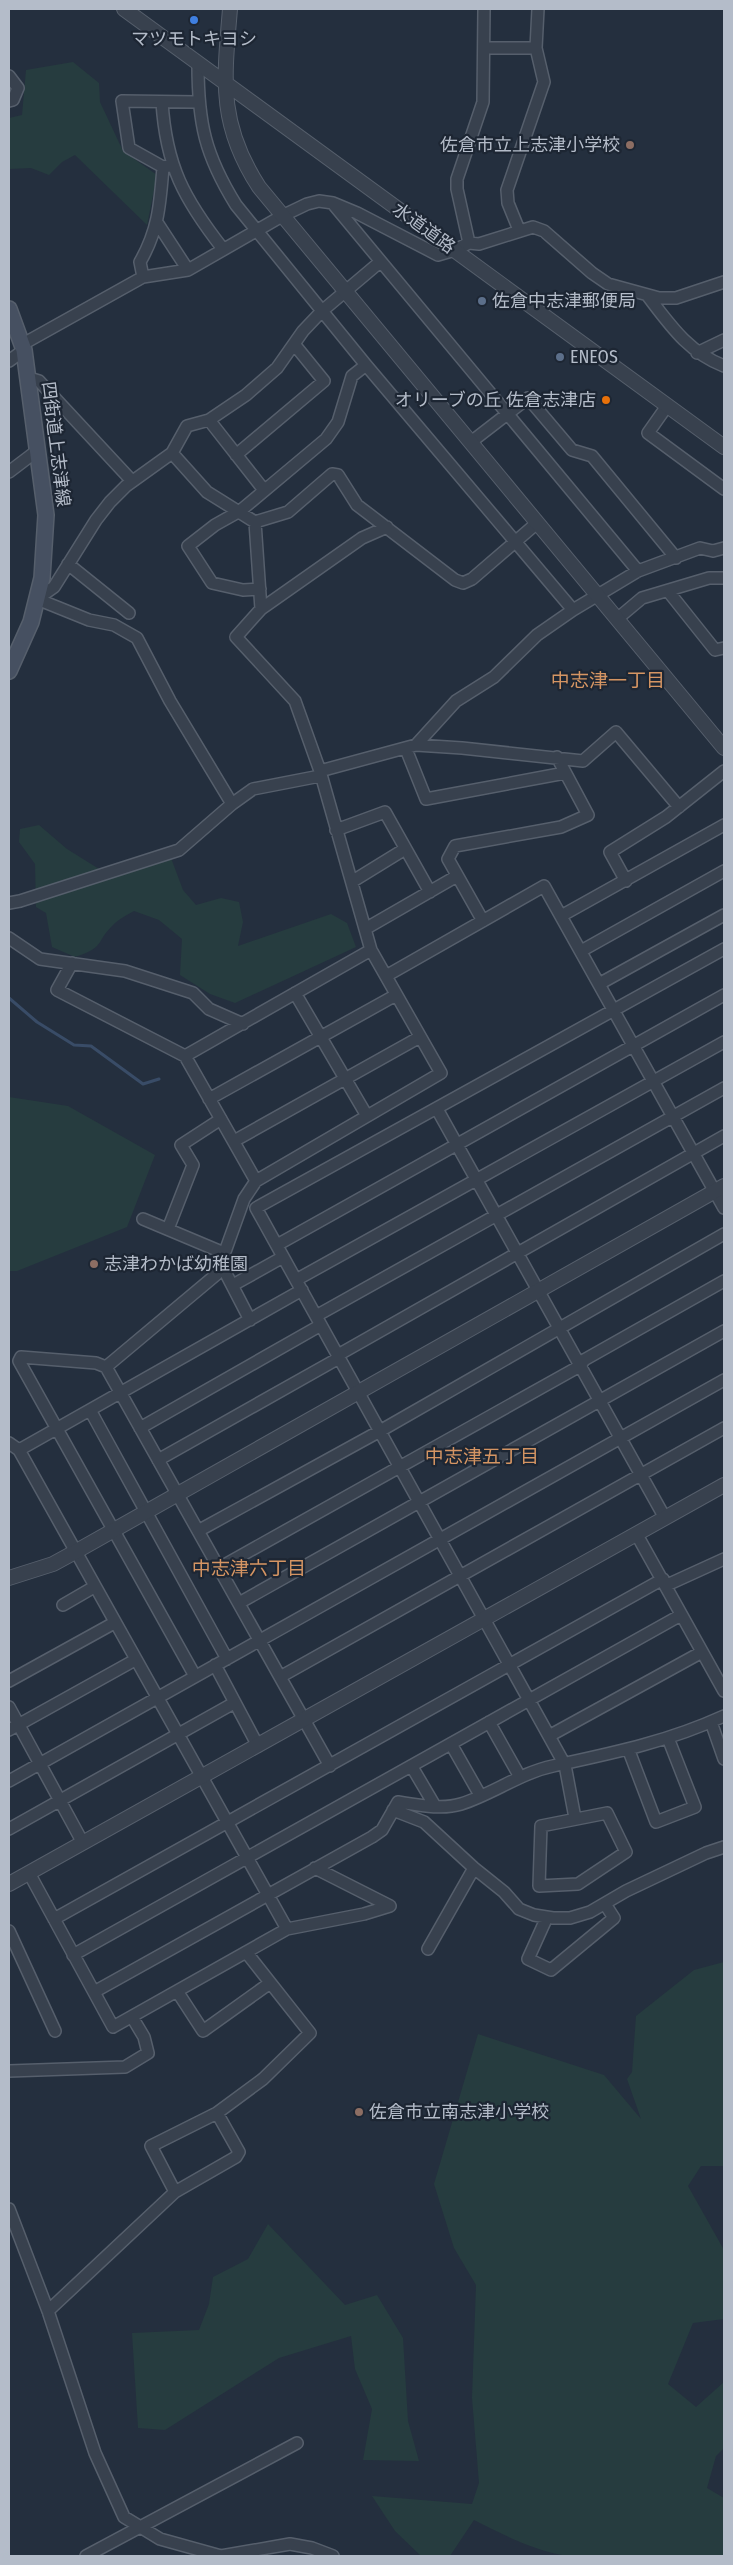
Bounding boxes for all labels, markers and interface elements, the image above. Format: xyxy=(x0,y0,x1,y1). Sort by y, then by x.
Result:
marker: マツモトキヨシ xyxy=(188,14,200,26)
place label: マツモトキヨシ xyxy=(131,28,257,50)
place label: 佐倉市立上志津小学校 xyxy=(440,134,620,156)
marker: 佐倉市立上志津小学校 xyxy=(624,139,636,151)
street label: 水道道路 xyxy=(388,198,460,258)
place label: 佐倉中志津郵便局 xyxy=(492,290,636,312)
marker: 佐倉中志津郵便局 xyxy=(476,295,488,307)
place label: ENEOS xyxy=(570,346,618,368)
marker: ENEOS xyxy=(554,351,566,363)
street label: 四街道上志津線 xyxy=(37,380,75,508)
place label: オリーブの丘 佐倉志津店 xyxy=(395,389,596,411)
marker: オリーブの丘 佐倉志津店 xyxy=(600,394,612,406)
district label: 中志津一丁目 xyxy=(551,669,665,692)
place label: 志津わかば幼稚園 xyxy=(104,1253,248,1275)
marker: 志津わかば幼稚園 xyxy=(88,1258,100,1270)
district label: 中志津五丁目 xyxy=(425,1445,539,1468)
district label: 中志津六丁目 xyxy=(192,1557,306,1580)
place label: 佐倉市立南志津小学校 xyxy=(369,2101,549,2123)
marker: 佐倉市立南志津小学校 xyxy=(353,2106,365,2118)

